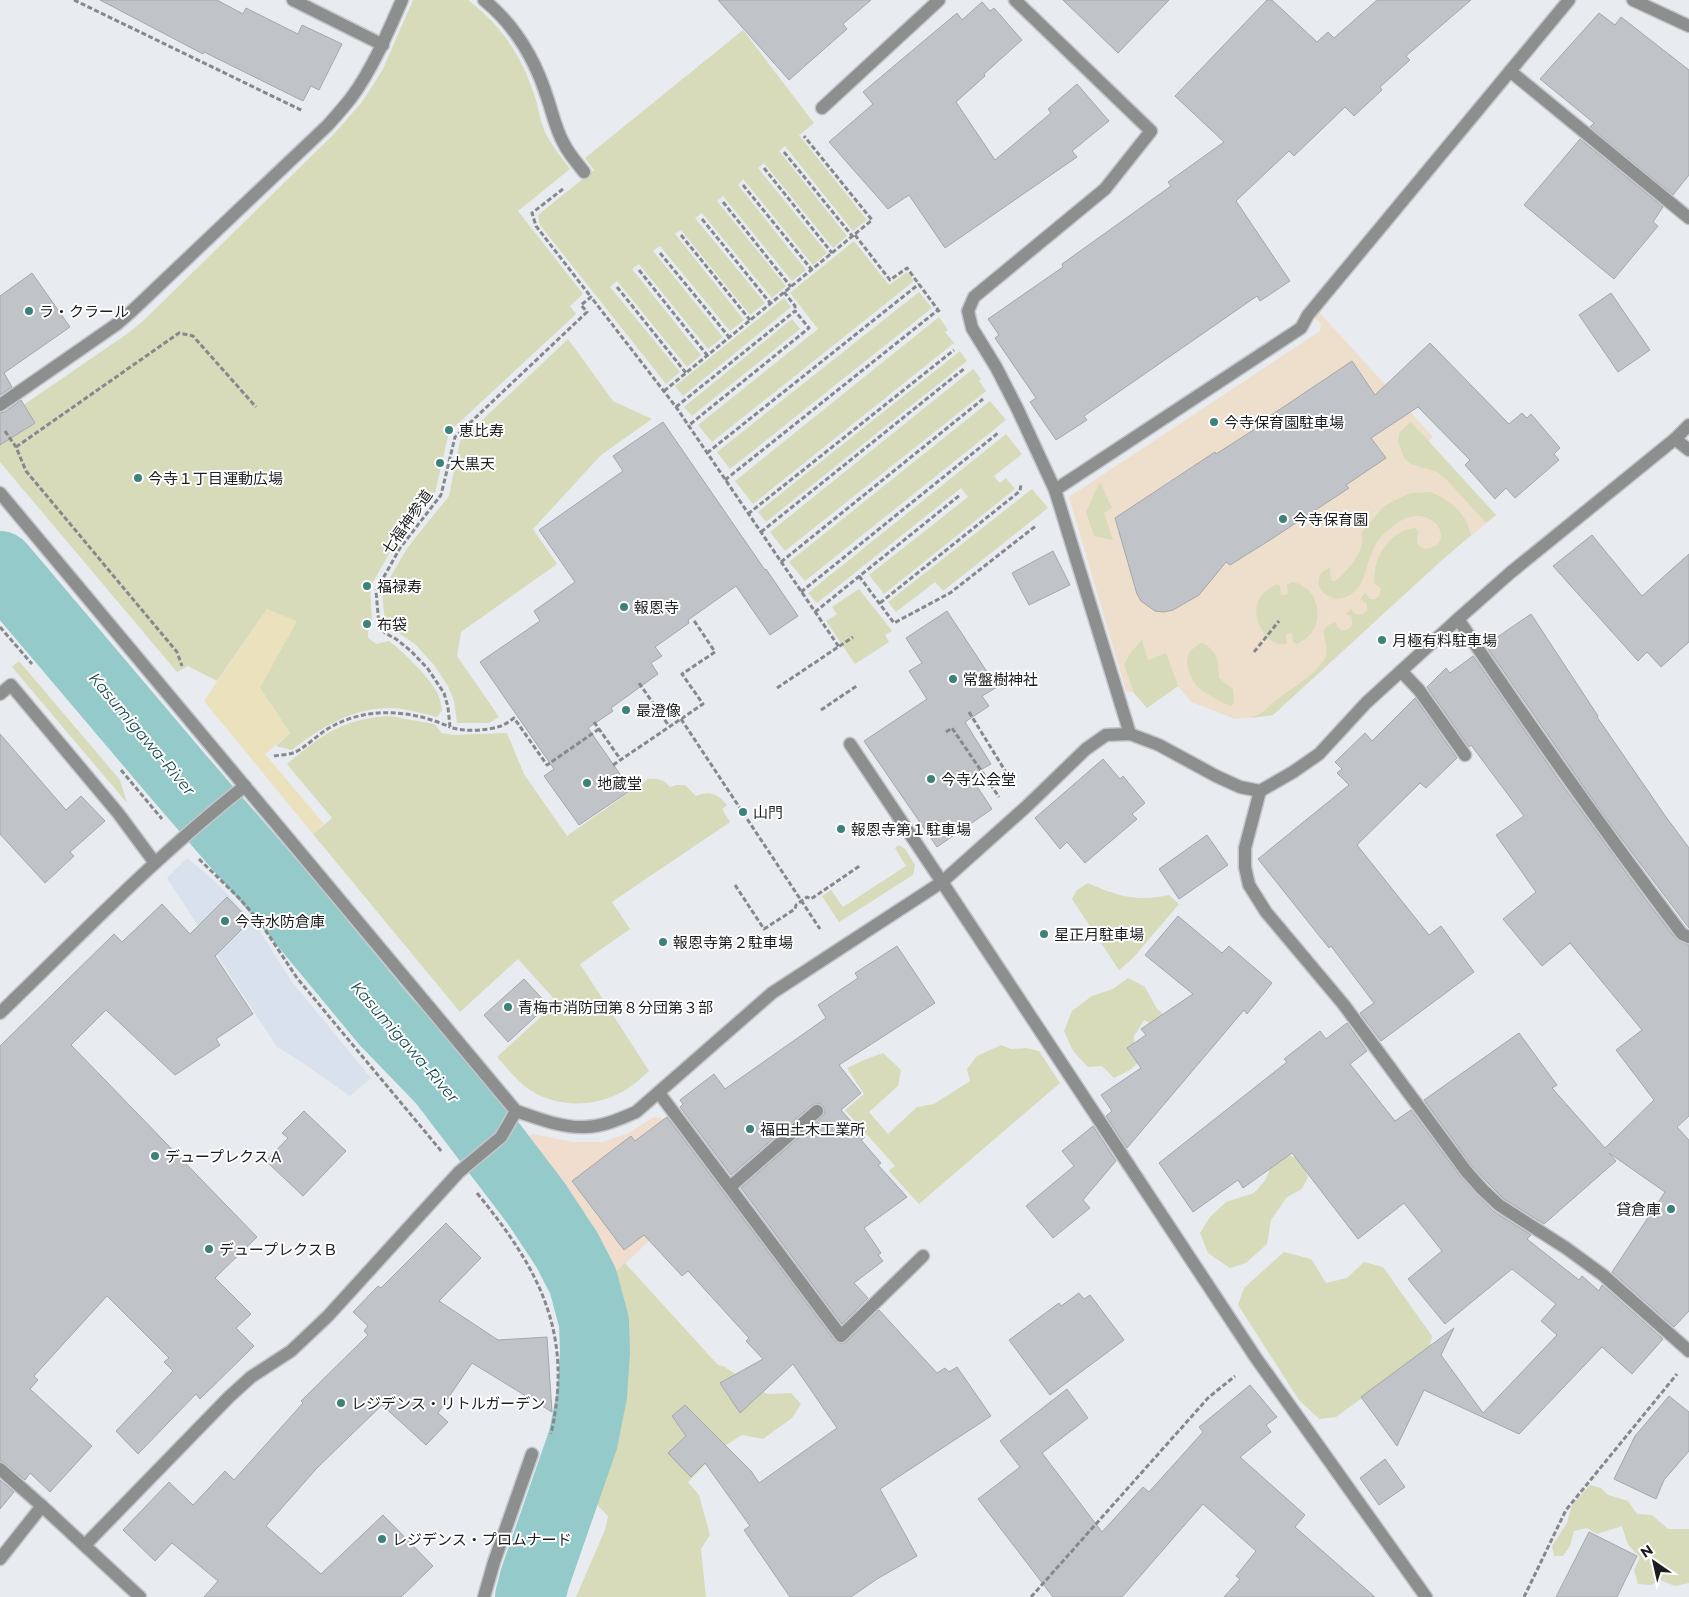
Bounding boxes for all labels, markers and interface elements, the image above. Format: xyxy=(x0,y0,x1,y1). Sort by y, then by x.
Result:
place label: ラ・クラール xyxy=(39,302,129,321)
marker: ラ・クラール xyxy=(23,305,35,317)
place label: 今寺保育園駐車場 xyxy=(1224,413,1344,432)
marker: 今寺保育園駐車場 xyxy=(1208,416,1220,428)
place label: 恵比寿 xyxy=(459,421,504,440)
marker: 恵比寿 xyxy=(443,424,455,436)
place label: 大黒天 xyxy=(450,454,495,473)
marker: 大黒天 xyxy=(434,457,446,469)
place label: 今寺１丁目運動広場 xyxy=(148,469,283,488)
marker: 今寺１丁目運動広場 xyxy=(132,472,144,484)
street label: 七福神参道 xyxy=(378,486,436,558)
place label: 今寺保育園 xyxy=(1293,510,1368,529)
marker: 今寺保育園 xyxy=(1277,513,1289,525)
place label: 福禄寿 xyxy=(377,577,422,596)
marker: 福禄寿 xyxy=(361,580,373,592)
place label: 報恩寺 xyxy=(634,598,679,617)
marker: 報恩寺 xyxy=(618,601,630,613)
place label: 布袋 xyxy=(377,615,407,634)
marker: 布袋 xyxy=(361,618,373,630)
place label: 月極有料駐車場 xyxy=(1392,631,1497,650)
marker: 月極有料駐車場 xyxy=(1376,634,1388,646)
water label: Kasumigawa-River xyxy=(85,669,199,800)
place label: 常盤樹神社 xyxy=(963,670,1038,689)
marker: 常盤樹神社 xyxy=(947,673,959,685)
place label: 最澄像 xyxy=(636,701,681,720)
marker: 最澄像 xyxy=(620,704,632,716)
place label: 今寺公会堂 xyxy=(941,770,1016,789)
marker: 今寺公会堂 xyxy=(925,773,937,785)
place label: 地蔵堂 xyxy=(597,774,642,793)
marker: 地蔵堂 xyxy=(581,777,593,789)
place label: 山門 xyxy=(753,803,783,822)
marker: 山門 xyxy=(737,806,749,818)
place label: 報恩寺第１駐車場 xyxy=(851,820,971,839)
marker: 報恩寺第１駐車場 xyxy=(835,823,847,835)
place label: 今寺水防倉庫 xyxy=(235,912,325,931)
marker: 今寺水防倉庫 xyxy=(219,915,231,927)
place label: 星正月駐車場 xyxy=(1054,925,1144,944)
marker: 星正月駐車場 xyxy=(1038,928,1050,940)
place label: 報恩寺第２駐車場 xyxy=(673,933,793,952)
marker: 報恩寺第２駐車場 xyxy=(657,936,669,948)
water label: Kasumigawa-River xyxy=(347,977,463,1107)
place label: 青梅市消防団第８分団第３部 xyxy=(518,998,713,1017)
marker: 青梅市消防団第８分団第３部 xyxy=(502,1001,514,1013)
place label: 福田土木工業所 xyxy=(760,1120,865,1139)
marker: 福田土木工業所 xyxy=(744,1123,756,1135)
place label: デュープレクスＡ xyxy=(165,1147,284,1166)
marker: デュープレクスＡ xyxy=(149,1150,161,1162)
place label: 貸倉庫 xyxy=(1616,1200,1661,1219)
marker: 貸倉庫 xyxy=(1665,1203,1677,1215)
place label: デュープレクスＢ xyxy=(219,1240,338,1259)
marker: デュープレクスＢ xyxy=(203,1243,215,1255)
place label: レジデンス・リトルガーデン xyxy=(351,1394,545,1413)
marker: レジデンス・リトルガーデン xyxy=(335,1397,347,1409)
place label: レジデンス・プロムナード xyxy=(392,1530,572,1549)
marker: レジデンス・プロムナード xyxy=(376,1533,388,1545)
north arrow xyxy=(1629,1537,1679,1587)
text: N xyxy=(1637,1541,1656,1562)

